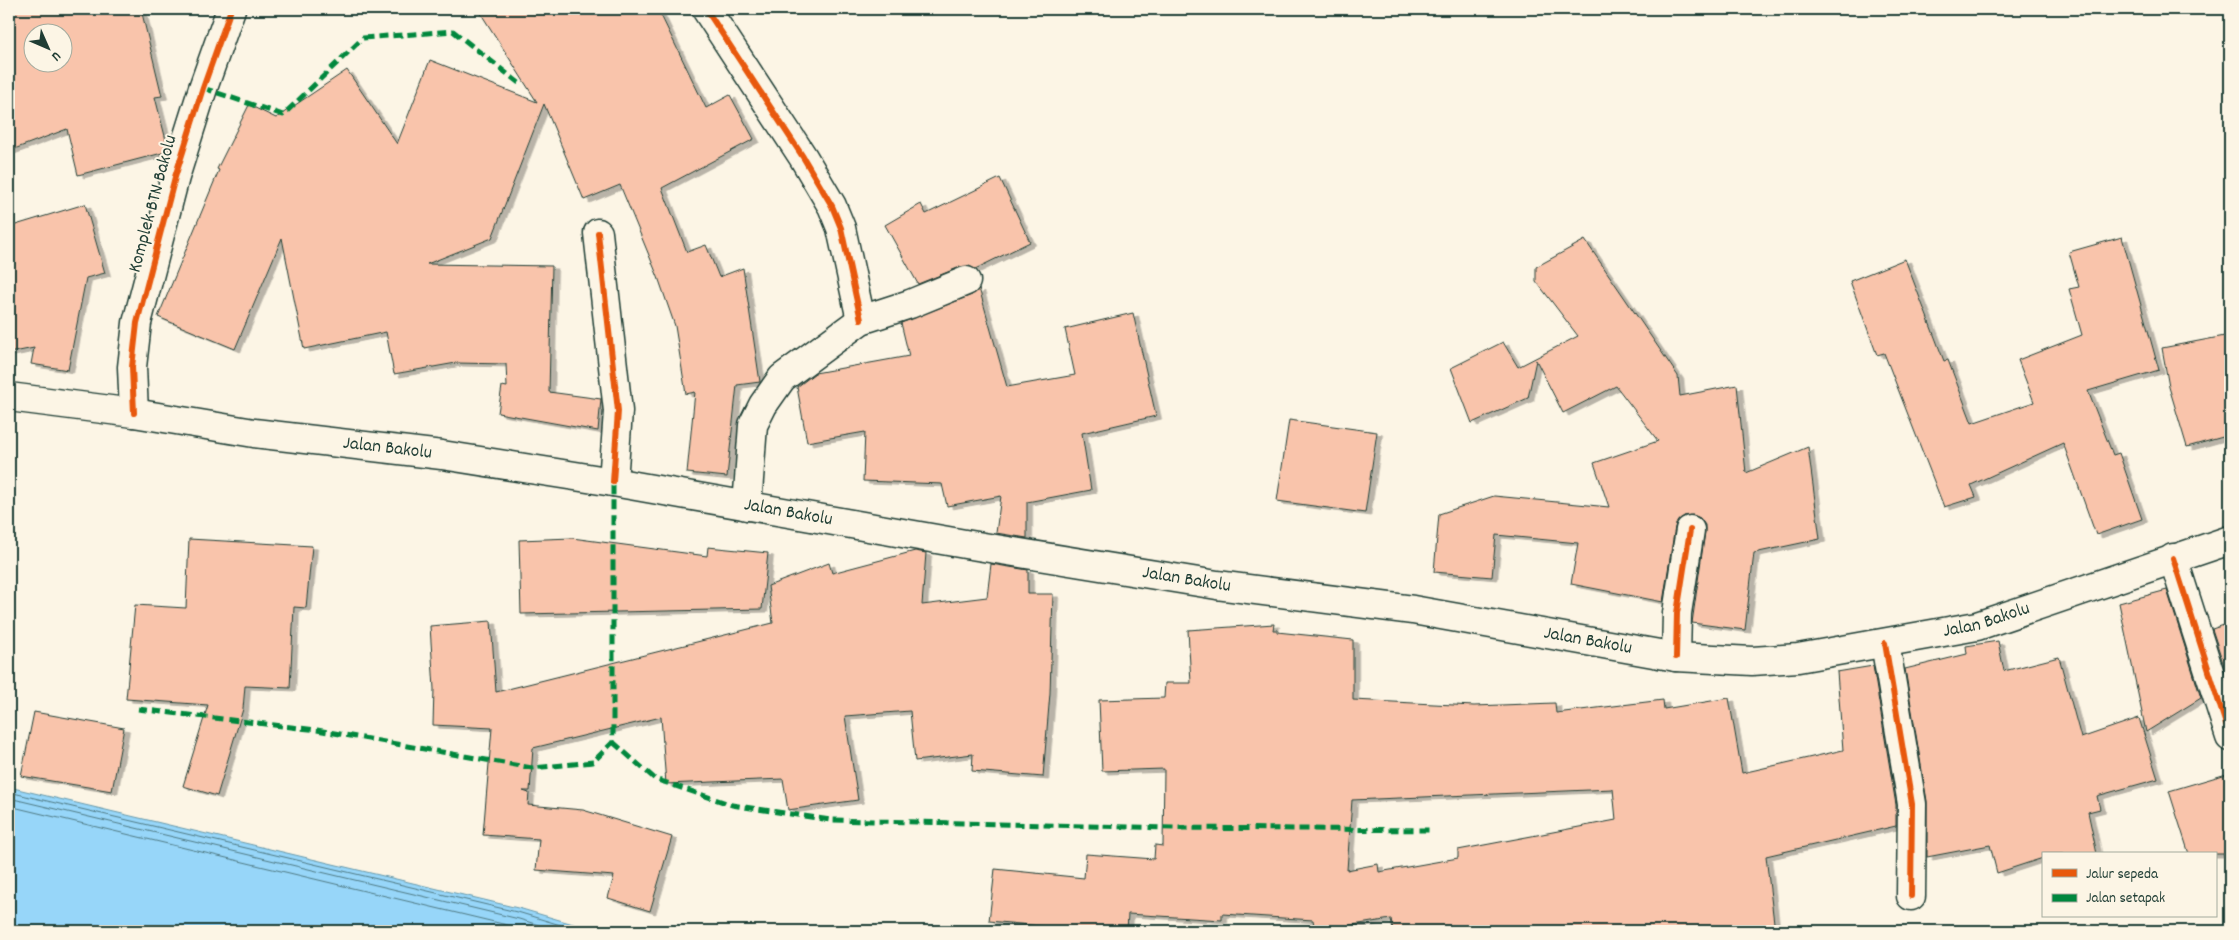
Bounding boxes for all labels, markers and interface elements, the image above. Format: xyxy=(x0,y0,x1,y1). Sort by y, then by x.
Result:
north arrow xyxy=(22,22,72,72)
text: U xyxy=(46,46,65,65)
street label: Komplek BTN Bakolu xyxy=(123,132,185,276)
street label: Jalan Bakolu xyxy=(341,430,433,467)
street label: Jalan Bakolu xyxy=(742,492,835,534)
street label: Jalan Bakolu xyxy=(1140,560,1232,600)
street label: Jalan Bakolu xyxy=(1941,595,2033,645)
street label: Jalan Bakolu xyxy=(1541,620,1634,662)
legend xyxy=(2042,852,2216,918)
text: Jalur sepeda xyxy=(2086,864,2159,886)
text: Jalan setapak xyxy=(2086,888,2165,910)

